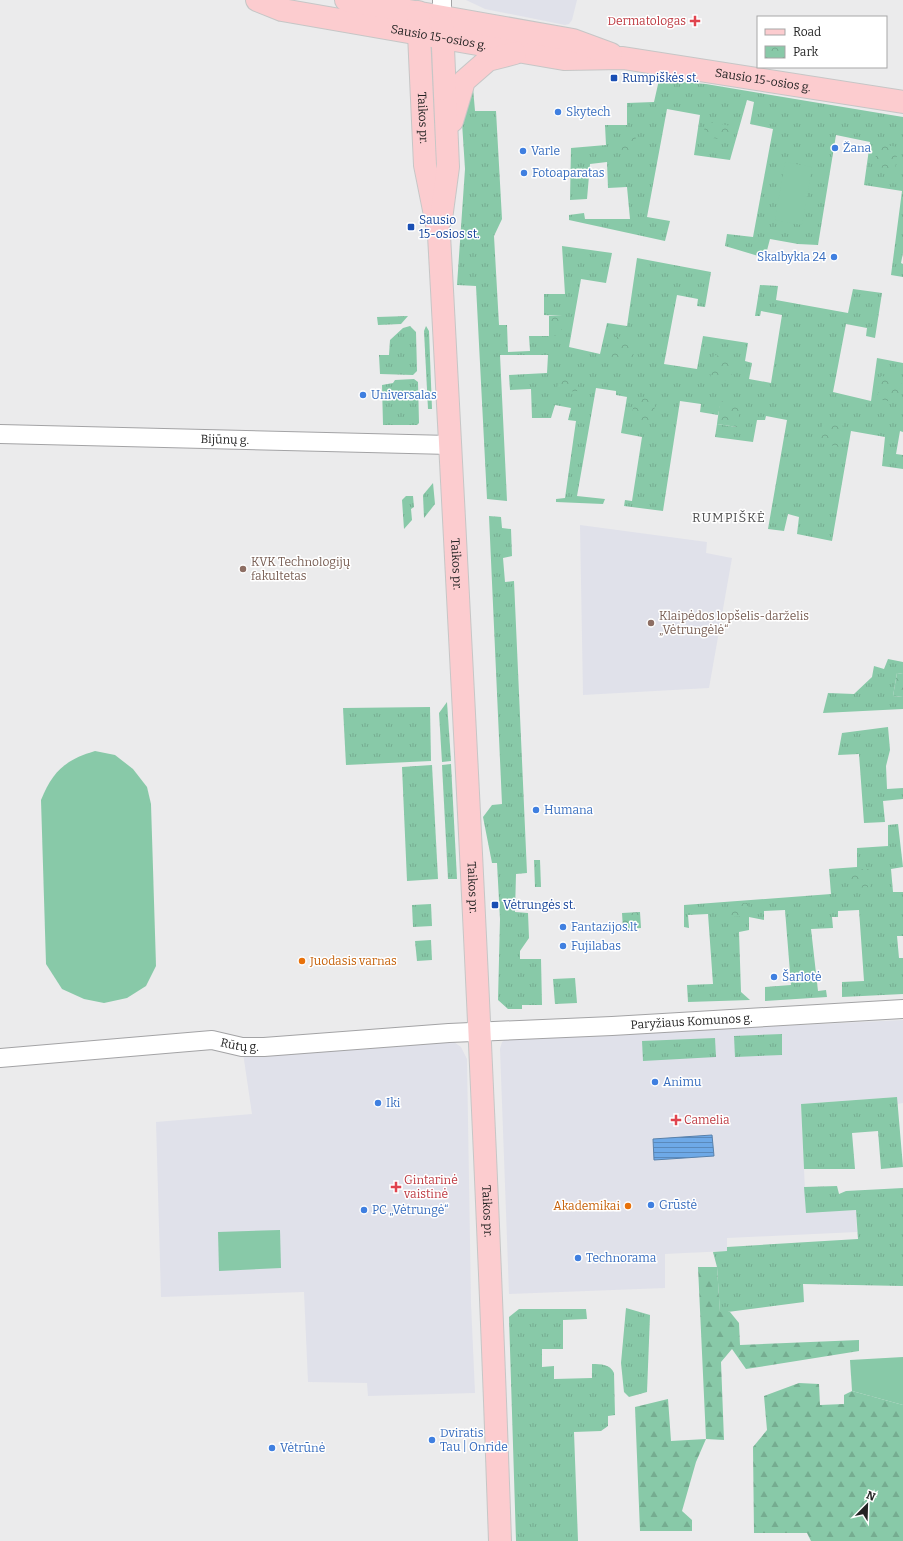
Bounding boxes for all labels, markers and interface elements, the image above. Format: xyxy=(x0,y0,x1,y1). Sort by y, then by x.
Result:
place label: Dermatologas xyxy=(607,14,686,28)
marker: Dermatologas xyxy=(689,15,701,27)
legend xyxy=(757,16,887,68)
street label: Sausio 15-osios g. xyxy=(390,22,488,52)
text: Road xyxy=(793,25,821,39)
text: Park xyxy=(793,45,819,59)
street label: Sausio 15-osios g. xyxy=(714,66,812,94)
place label: Rumpiškės st. xyxy=(622,71,699,85)
marker: Rumpiškės st. xyxy=(609,73,619,83)
street label: Taikos pr. xyxy=(415,92,431,144)
place label: Skytech xyxy=(566,105,611,119)
marker: Skytech xyxy=(553,107,563,117)
place label: Žana xyxy=(843,141,872,155)
marker: Žana xyxy=(830,143,840,153)
place label: Varle xyxy=(531,144,560,158)
marker: Varle xyxy=(518,146,528,156)
place label: Fotoaparatas xyxy=(532,166,605,180)
marker: Fotoaparatas xyxy=(519,168,529,178)
place label: Sausio 15-osios st. xyxy=(419,213,480,241)
marker: Sausio 15-osios st. xyxy=(406,222,416,232)
place label: Skalbykla 24 xyxy=(757,250,826,264)
marker: Skalbykla 24 xyxy=(829,252,839,262)
place label: Universalas xyxy=(371,388,437,402)
marker: Universalas xyxy=(358,390,368,400)
street label: Bijūnų g. xyxy=(200,432,249,447)
district label: RUMPIŠKĖ xyxy=(692,510,766,525)
street label: Taikos pr. xyxy=(448,538,465,590)
place label: KVK Technologijų fakultetas xyxy=(251,555,351,583)
marker: KVK Technologijų fakultetas xyxy=(238,564,248,574)
place label: Klaipėdos lopšelis-darželis „Vėtrungėlė“ xyxy=(659,609,809,637)
marker: Klaipėdos lopšelis-darželis „Vėtrungėlė“ xyxy=(646,618,656,628)
place label: Humana xyxy=(544,803,594,817)
marker: Humana xyxy=(531,805,541,815)
street label: Taikos pr. xyxy=(464,861,481,914)
place label: Vėtrungės st. xyxy=(503,898,576,912)
marker: Vėtrungės st. xyxy=(490,900,500,910)
place label: Fantazijos.lt xyxy=(571,920,638,934)
marker: Fantazijos.lt xyxy=(558,922,568,932)
place label: Fujilabas xyxy=(571,939,621,953)
marker: Fujilabas xyxy=(558,941,568,951)
place label: Juodasis varnas xyxy=(309,954,397,968)
marker: Juodasis varnas xyxy=(297,956,307,966)
place label: Šarlotė xyxy=(782,969,822,984)
marker: Šarlotė xyxy=(769,972,779,982)
street label: Paryžiaus Komunos g. xyxy=(630,1011,753,1032)
street label: Rūtų g. xyxy=(219,1035,259,1054)
place label: Animu xyxy=(663,1075,702,1089)
marker: Animu xyxy=(650,1077,660,1087)
place label: Iki xyxy=(386,1096,401,1110)
marker: Iki xyxy=(373,1098,383,1108)
place label: Camelia xyxy=(684,1113,730,1127)
marker: Camelia xyxy=(671,1115,681,1125)
place label: Gintarinė vaistinė xyxy=(403,1173,458,1201)
marker: Gintarinė vaistinė xyxy=(391,1182,401,1192)
street label: Taikos pr. xyxy=(479,1185,495,1238)
place label: Grūstė xyxy=(659,1198,697,1212)
place label: Akademikai xyxy=(553,1199,620,1213)
marker: Grūstė xyxy=(646,1200,656,1210)
marker: Akademikai xyxy=(623,1201,633,1211)
place label: PC „Vėtrungė“ xyxy=(372,1203,449,1217)
marker: PC „Vėtrungė“ xyxy=(359,1205,369,1215)
place label: Technorama xyxy=(586,1251,657,1265)
marker: Technorama xyxy=(573,1253,583,1263)
place label: Dviratis Tau | Onride xyxy=(440,1426,508,1454)
marker: Dviratis Tau | Onride xyxy=(427,1435,437,1445)
place label: Vėtrūnė xyxy=(280,1441,325,1455)
marker: Vėtrūnė xyxy=(267,1443,277,1453)
north arrow xyxy=(847,1485,887,1525)
text: N xyxy=(864,1489,878,1504)

